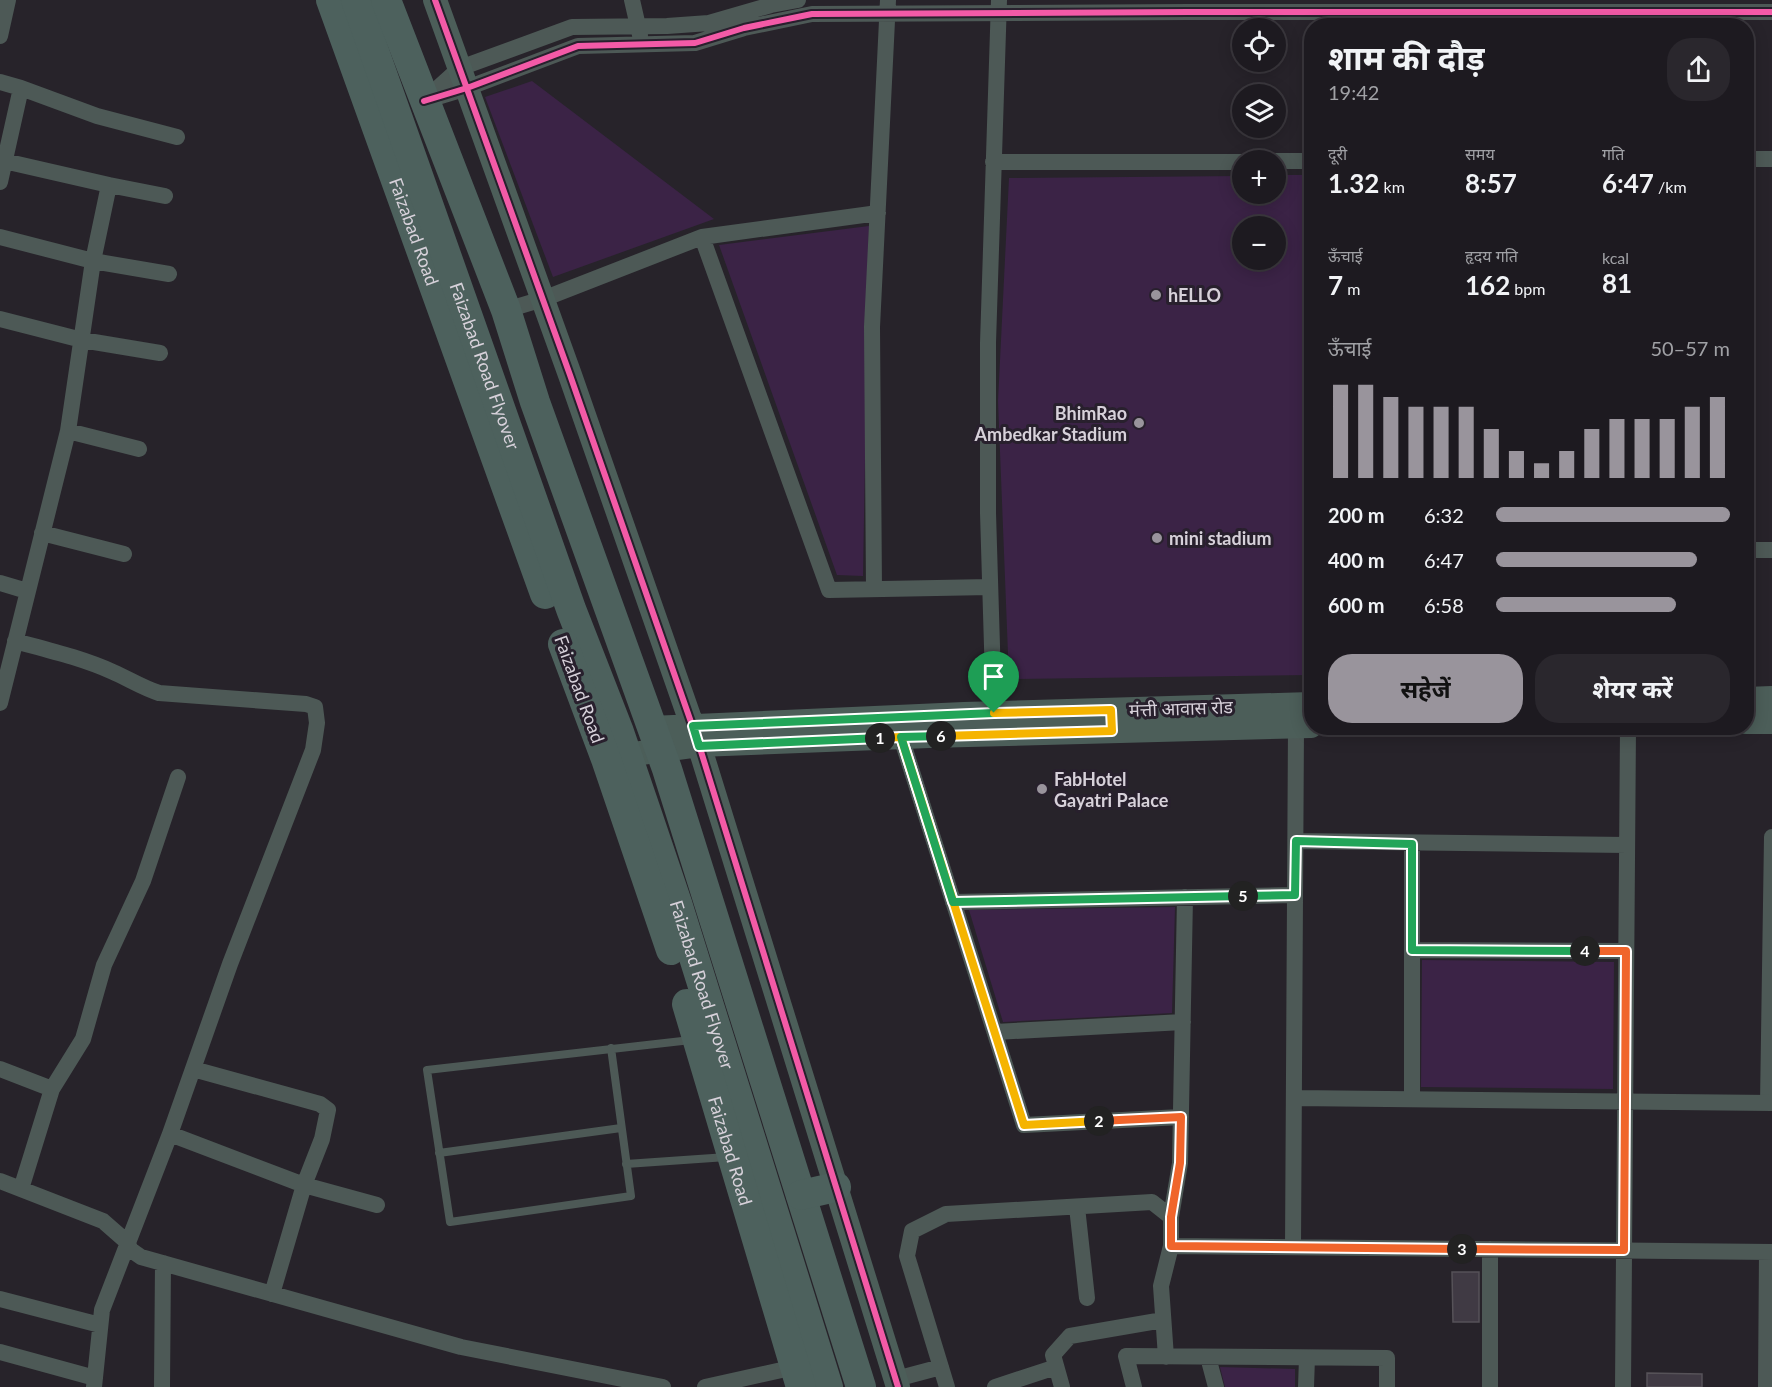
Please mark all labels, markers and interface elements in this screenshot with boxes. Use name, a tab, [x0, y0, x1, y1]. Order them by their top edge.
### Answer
map controls	[1232, 18, 1286, 270]
button: locate	[1232, 18, 1286, 72]
text: शाम की दौड़	[1328, 37, 1484, 77]
button: share	[1667, 38, 1730, 101]
text: 19:42	[1328, 80, 1379, 104]
button: layers	[1232, 84, 1286, 138]
text: दूरी	[1328, 144, 1347, 163]
text: समय	[1465, 144, 1495, 163]
text: गति	[1602, 144, 1624, 163]
button: +	[1232, 150, 1286, 204]
text: 1.32	[1328, 167, 1379, 199]
text: 8:57	[1465, 167, 1517, 199]
text: 6:47	[1602, 167, 1654, 199]
street label: Faizabad Road	[385, 175, 444, 288]
text: km	[1379, 177, 1405, 196]
text: /km	[1654, 177, 1687, 196]
button: −	[1232, 216, 1286, 270]
text: ऊँचाई	[1328, 246, 1363, 265]
text: हृदय गति	[1465, 246, 1518, 265]
text: kcal	[1602, 248, 1629, 267]
text: 81	[1602, 267, 1632, 299]
text: 7	[1328, 269, 1343, 301]
text: 162	[1465, 269, 1510, 301]
street label: Faizabad Road Flyover	[445, 279, 525, 453]
text: m	[1343, 279, 1360, 298]
text: bpm	[1510, 279, 1545, 298]
place label: hELLO	[1168, 284, 1221, 306]
marker: hELLO	[1149, 288, 1163, 302]
text: ऊँचाई	[1328, 336, 1371, 360]
text: 50–57 m	[1650, 336, 1730, 360]
place label: BhimRao Ambedkar Stadium	[974, 402, 1127, 445]
marker: BhimRao Ambedkar Stadium	[1132, 416, 1146, 430]
text: 200 m	[1328, 503, 1384, 527]
text: 6:32	[1424, 503, 1464, 527]
place label: mini stadium	[1169, 527, 1272, 549]
marker: mini stadium	[1150, 531, 1164, 545]
text: 400 m	[1328, 548, 1384, 572]
text: 6:47	[1424, 548, 1464, 572]
text: 600 m	[1328, 593, 1384, 617]
text: 6:58	[1424, 593, 1464, 617]
street label: Faizabad Road	[550, 632, 610, 746]
pin	[968, 651, 1019, 713]
button: सहेजें	[1328, 654, 1523, 723]
button: शेयर करें	[1535, 654, 1730, 723]
icon: arrive	[977, 660, 1010, 693]
street label: मंत्ती आवास रोड	[1129, 695, 1234, 721]
pin: 6	[926, 721, 956, 751]
pin: 1	[865, 723, 895, 753]
text: 6	[936, 726, 946, 745]
text: 1	[875, 728, 885, 747]
place label: FabHotel Gayatri Palace	[1054, 768, 1169, 811]
marker: FabHotel Gayatri Palace	[1035, 782, 1049, 796]
pin: 5	[1228, 881, 1258, 911]
text: 5	[1238, 886, 1248, 905]
street label: Faizabad Road Flyover	[666, 897, 739, 1072]
pin: 4	[1570, 936, 1600, 966]
text: 4	[1580, 941, 1590, 960]
street label: Faizabad Road	[704, 1093, 757, 1208]
pin: 2	[1084, 1106, 1114, 1136]
text: 2	[1094, 1111, 1104, 1130]
pin: 3	[1447, 1234, 1477, 1264]
text: 3	[1457, 1239, 1467, 1258]

